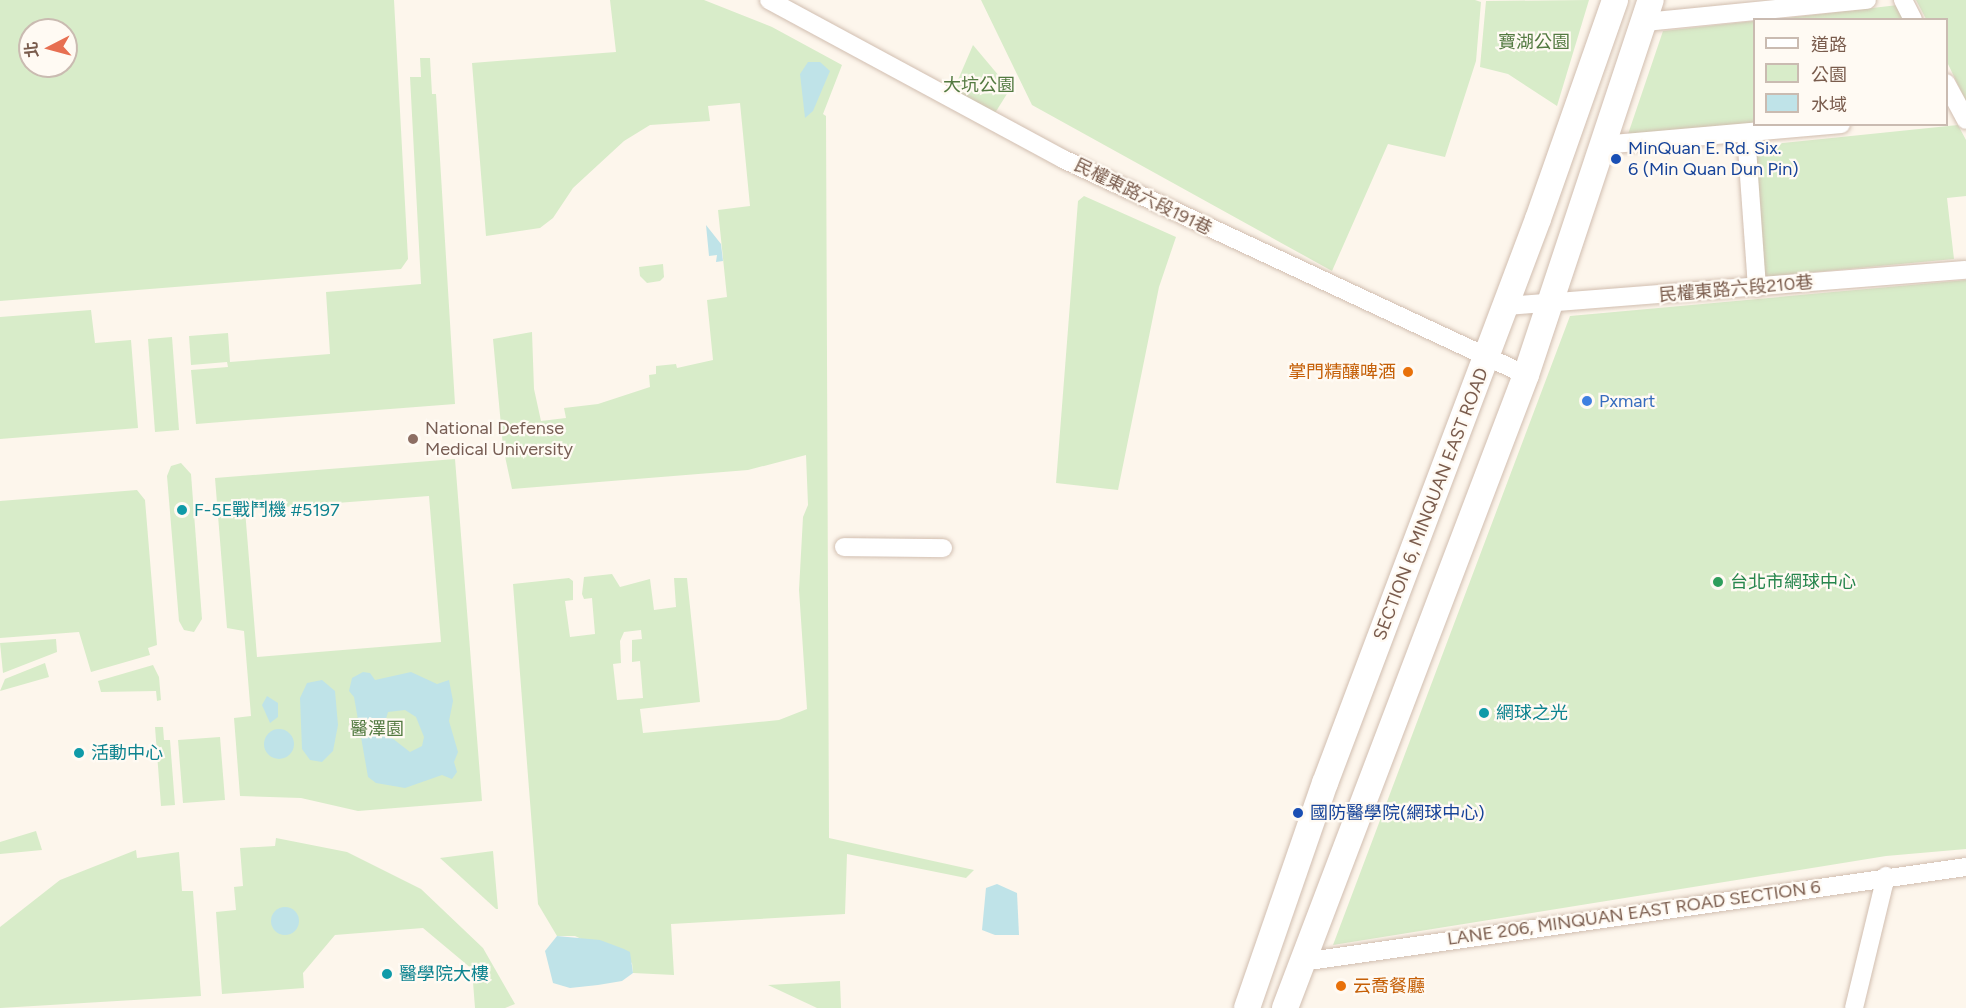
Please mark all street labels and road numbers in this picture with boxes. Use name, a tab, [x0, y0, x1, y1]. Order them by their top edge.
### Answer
street label: 民權東路六段191巷	[1070, 154, 1216, 240]
street label: 民權東路六段210巷	[1658, 271, 1814, 307]
street label: SECTION 6, MINQUAN EAST ROAD	[1369, 365, 1493, 643]
street label: LANE 206, MINQUAN EAST ROAD SECTION 6	[1446, 876, 1822, 950]

